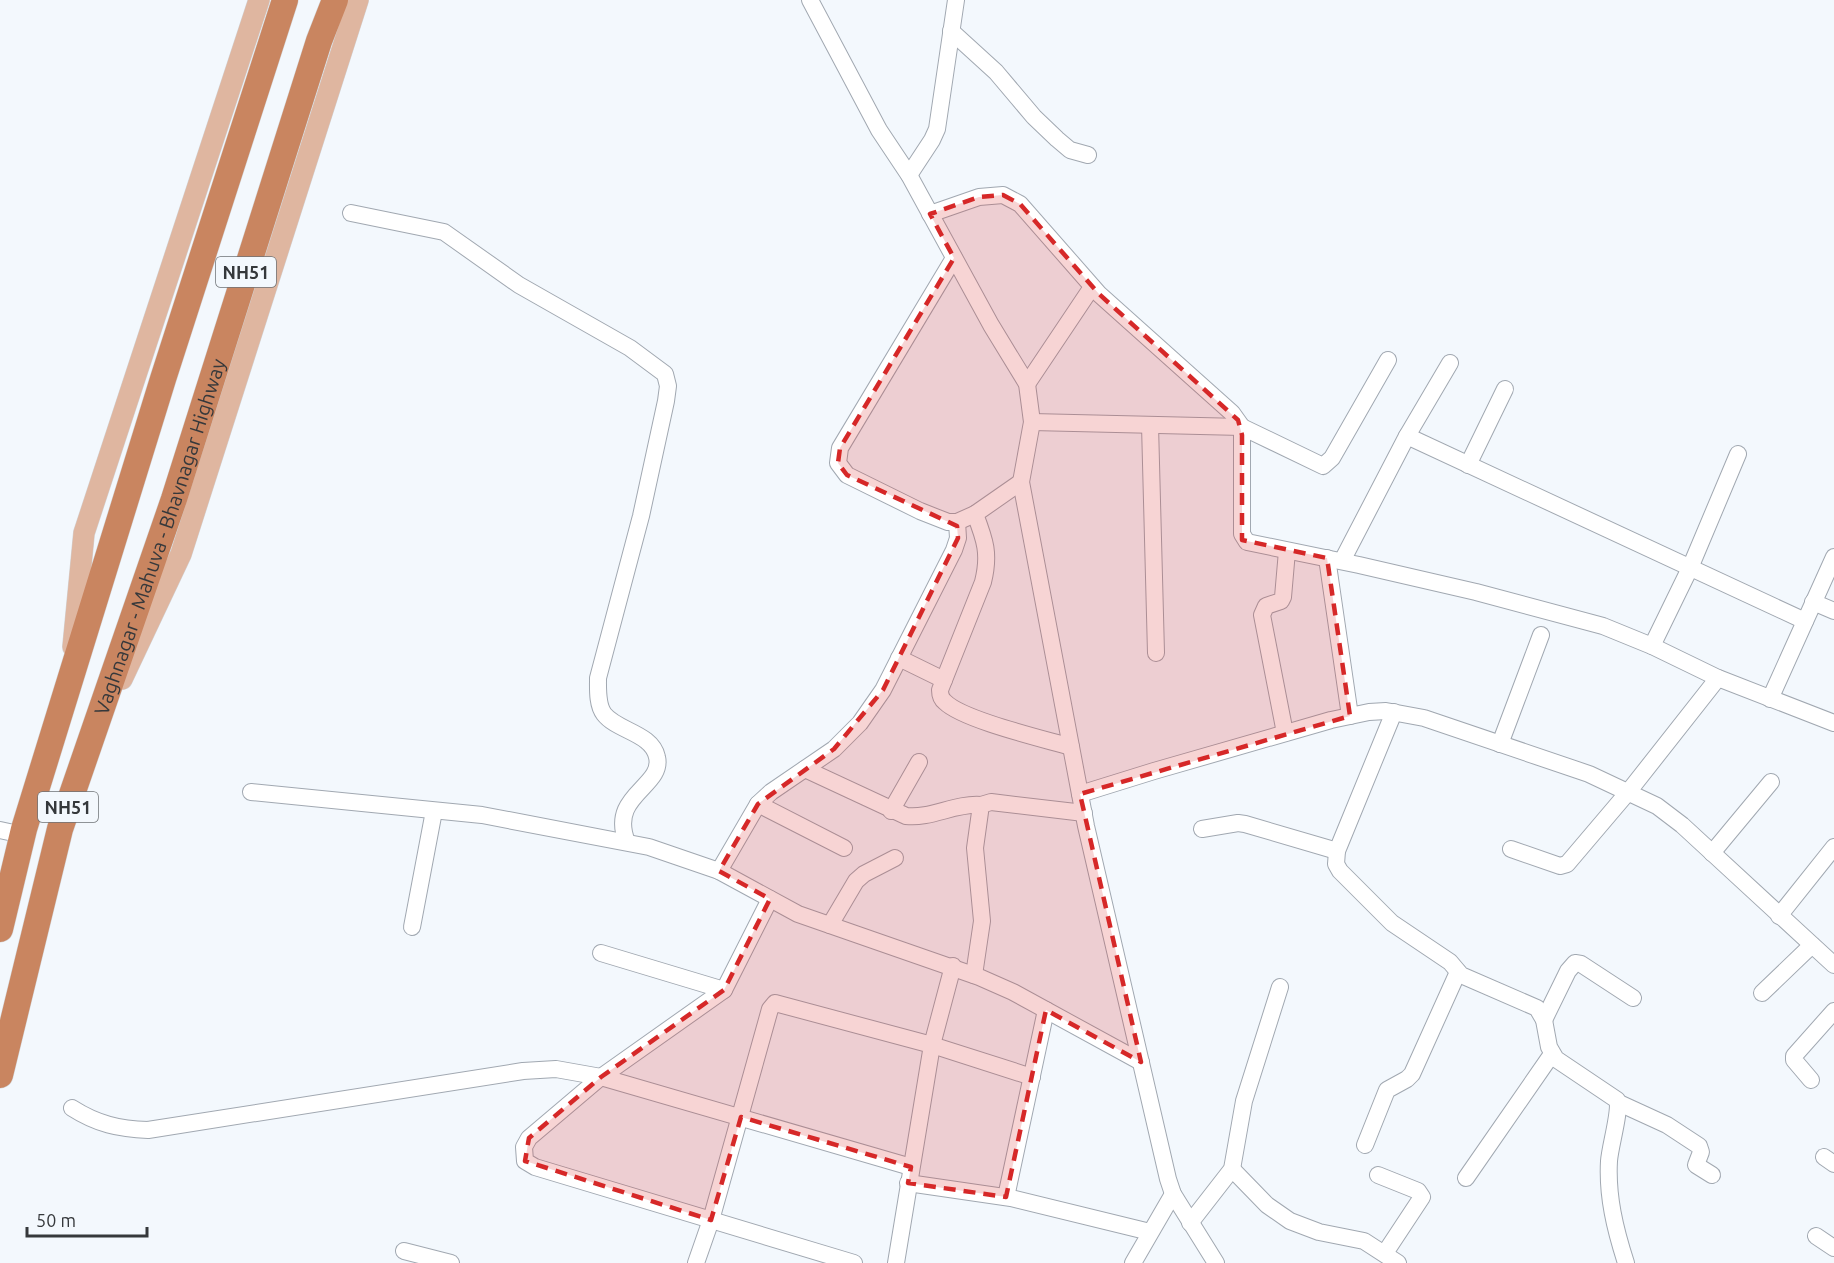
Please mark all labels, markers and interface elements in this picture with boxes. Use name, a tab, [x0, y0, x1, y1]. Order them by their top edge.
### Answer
road number: NH51	[216, 257, 276, 287]
street label: Vaghnagar - Mahuva - Bhavnagar Highway	[89, 355, 229, 718]
road number: NH51	[38, 792, 98, 822]
scale bar	[27, 1200, 147, 1238]
text: 50 m	[36, 1210, 76, 1230]

